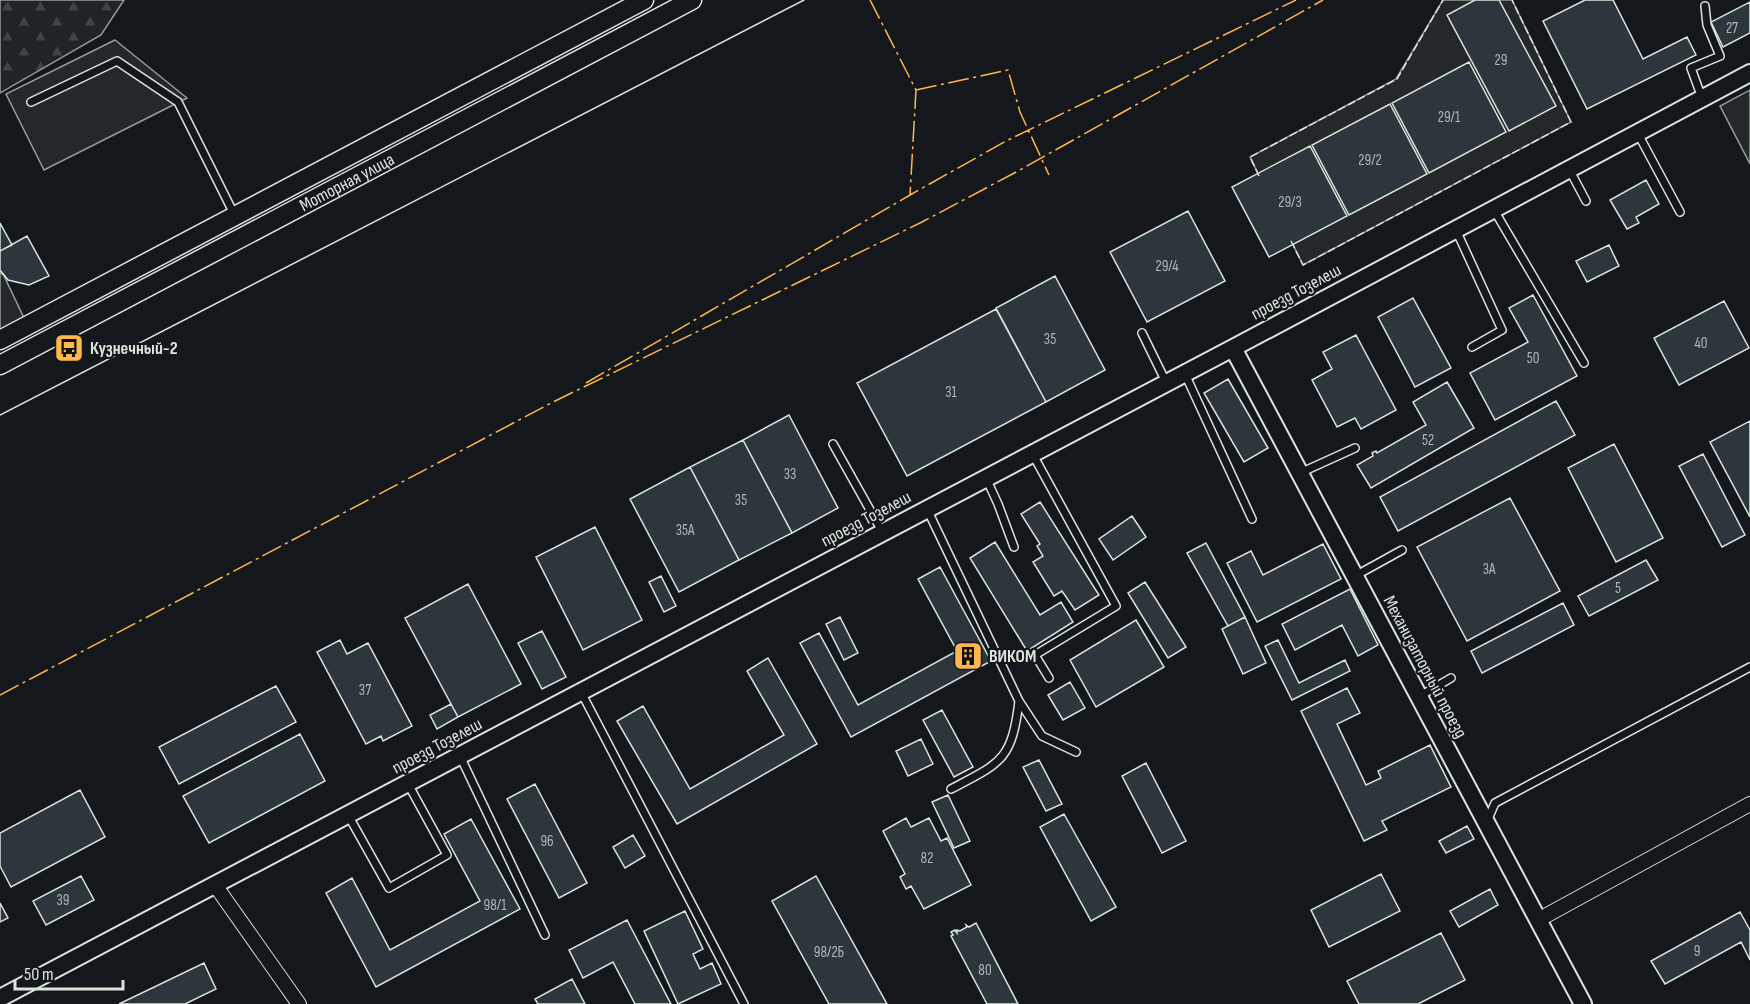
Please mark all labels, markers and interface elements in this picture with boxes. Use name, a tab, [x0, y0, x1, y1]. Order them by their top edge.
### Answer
house number: 27	[1726, 19, 1738, 38]
house number: 29	[1495, 51, 1507, 70]
house number: 29/1	[1438, 108, 1461, 127]
street label: Моторная улица	[296, 148, 398, 216]
house number: 29/2	[1358, 151, 1382, 170]
house number: 29/3	[1278, 193, 1302, 212]
house number: 29/4	[1156, 257, 1178, 276]
street label: проезд Тозелеш	[1247, 260, 1345, 324]
house number: 35	[1044, 330, 1056, 349]
bus stop icon: Кузнечный-2	[53, 332, 85, 364]
house number: 40	[1695, 334, 1707, 353]
place label: Кузнечный-2	[90, 338, 178, 359]
house number: 50	[1527, 349, 1539, 368]
house number: 31	[945, 383, 958, 402]
house number: 52	[1422, 431, 1434, 450]
house number: 33	[784, 465, 796, 484]
street label: проезд Тозелеш	[817, 487, 915, 551]
house number: 35	[735, 491, 747, 510]
house number: 35А	[676, 521, 695, 540]
house number: 3А	[1483, 560, 1496, 579]
house number: 5	[1615, 579, 1621, 598]
street label: Механизаторный проезд	[1379, 592, 1471, 742]
building icon: ВИКОМ	[952, 640, 984, 672]
place label: ВИКОМ	[989, 646, 1036, 667]
house number: 37	[359, 681, 371, 700]
street label: проезд Тозелеш	[388, 714, 486, 778]
house number: 96	[540, 832, 554, 851]
house number: 82	[921, 849, 933, 868]
house number: 39	[57, 891, 69, 910]
house number: 98/1	[484, 896, 507, 915]
house number: 9	[1694, 942, 1700, 961]
house number: 98/2Б	[814, 943, 845, 962]
scale bar	[15, 953, 123, 991]
house number: 80	[978, 961, 992, 980]
text: 50 m	[24, 964, 54, 985]

